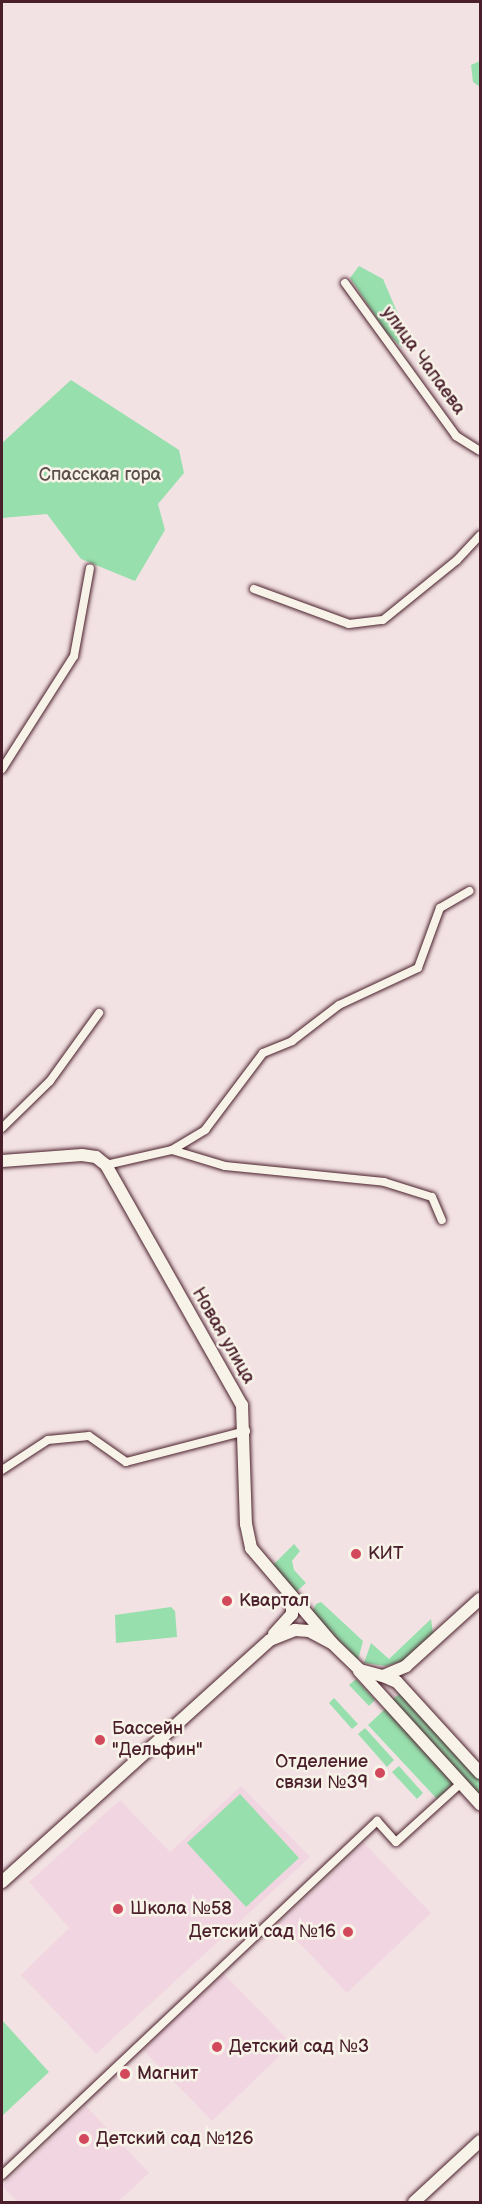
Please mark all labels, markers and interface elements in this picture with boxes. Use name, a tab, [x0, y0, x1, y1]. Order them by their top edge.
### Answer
street label: улица Чапаева	[377, 303, 469, 419]
park label: Спасская гора	[39, 464, 161, 486]
street label: Новая улица	[187, 1284, 259, 1388]
place label: КИТ	[368, 1543, 403, 1565]
marker: КИТ	[349, 1547, 363, 1561]
place label: Квартал	[239, 1590, 309, 1612]
marker: Квартал	[220, 1594, 234, 1608]
place label: Бассейн "Дельфин"	[112, 1719, 203, 1762]
marker: Бассейн "Дельфин"	[93, 1733, 107, 1747]
place label: Отделение связи №39	[275, 1752, 368, 1794]
marker: Отделение связи №39	[373, 1766, 387, 1780]
place label: Школа №58	[130, 1898, 232, 1920]
marker: Школа №58	[111, 1902, 125, 1916]
place label: Детский сад №16	[189, 1921, 336, 1943]
marker: Детский сад №16	[341, 1925, 355, 1939]
place label: Детский сад №3	[229, 2036, 369, 2058]
marker: Детский сад №3	[210, 2040, 224, 2054]
place label: Магнит	[137, 2063, 198, 2085]
marker: Магнит	[118, 2067, 132, 2081]
place label: Детский сад №126	[96, 2128, 254, 2150]
marker: Детский сад №126	[77, 2132, 91, 2146]

